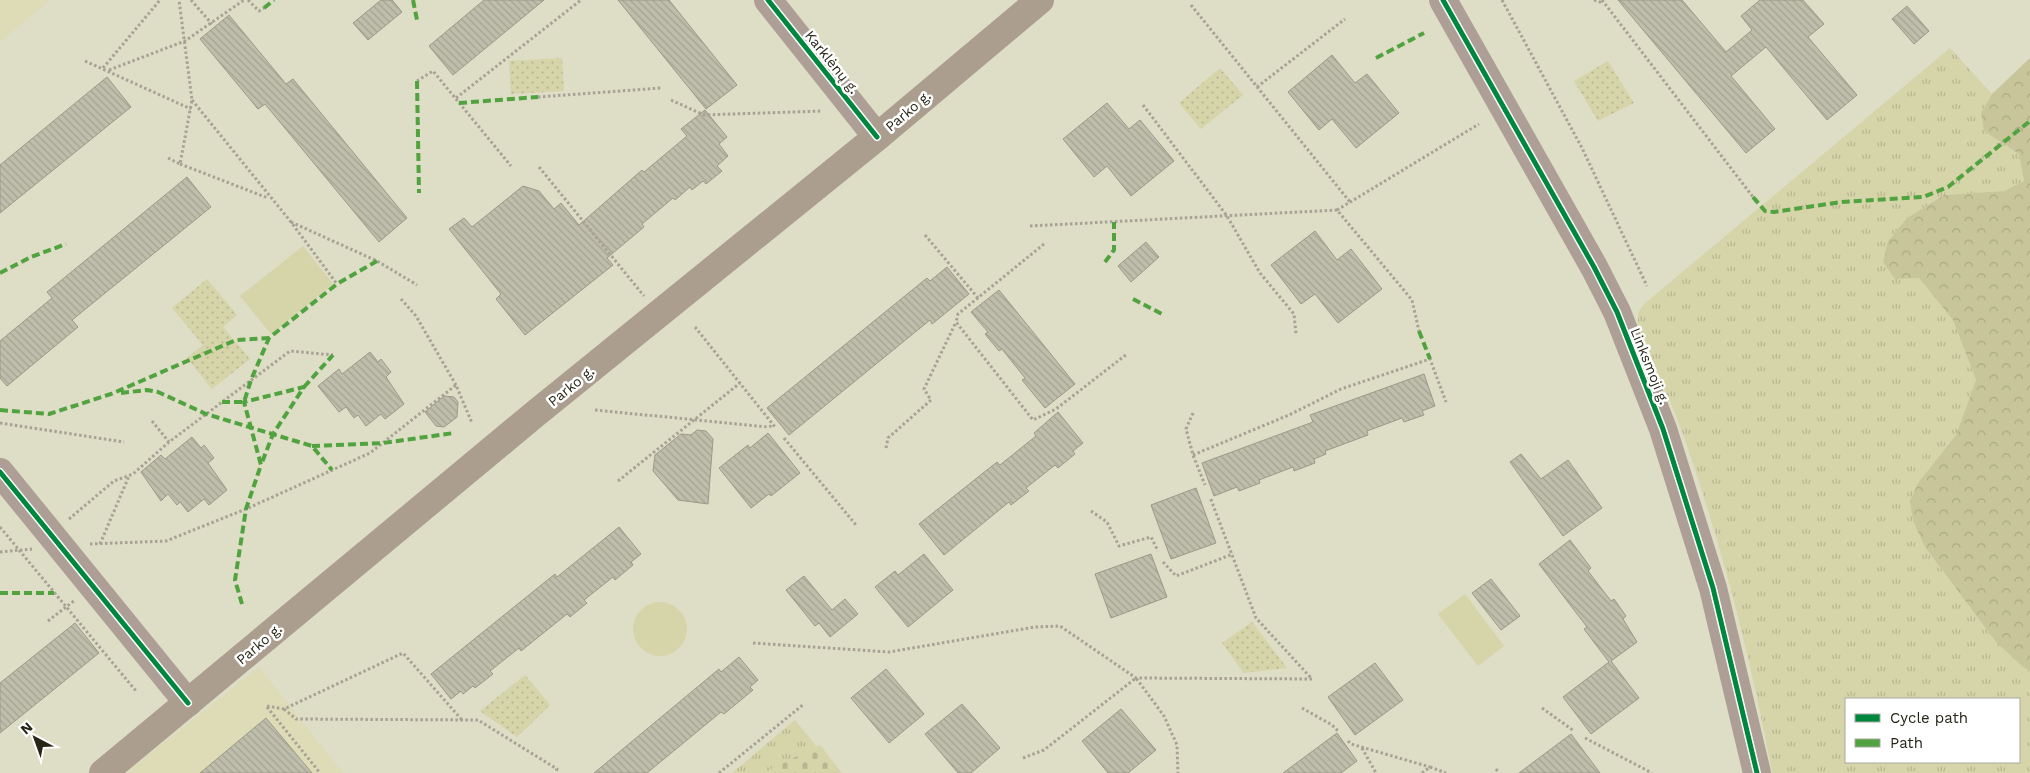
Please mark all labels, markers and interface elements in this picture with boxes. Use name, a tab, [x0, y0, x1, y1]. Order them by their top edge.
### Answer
street label: Karklėnų g.	[802, 27, 862, 97]
street label: Parko g.	[882, 87, 934, 135]
street label: Linksmoji g.	[1627, 325, 1673, 407]
street label: Parko g.	[545, 363, 597, 409]
street label: Parko g.	[233, 620, 285, 668]
legend	[1845, 698, 2020, 763]
text: Cycle path	[1890, 709, 1968, 727]
north arrow	[10, 713, 60, 763]
text: N	[17, 719, 36, 738]
text: Path	[1890, 734, 1923, 752]

